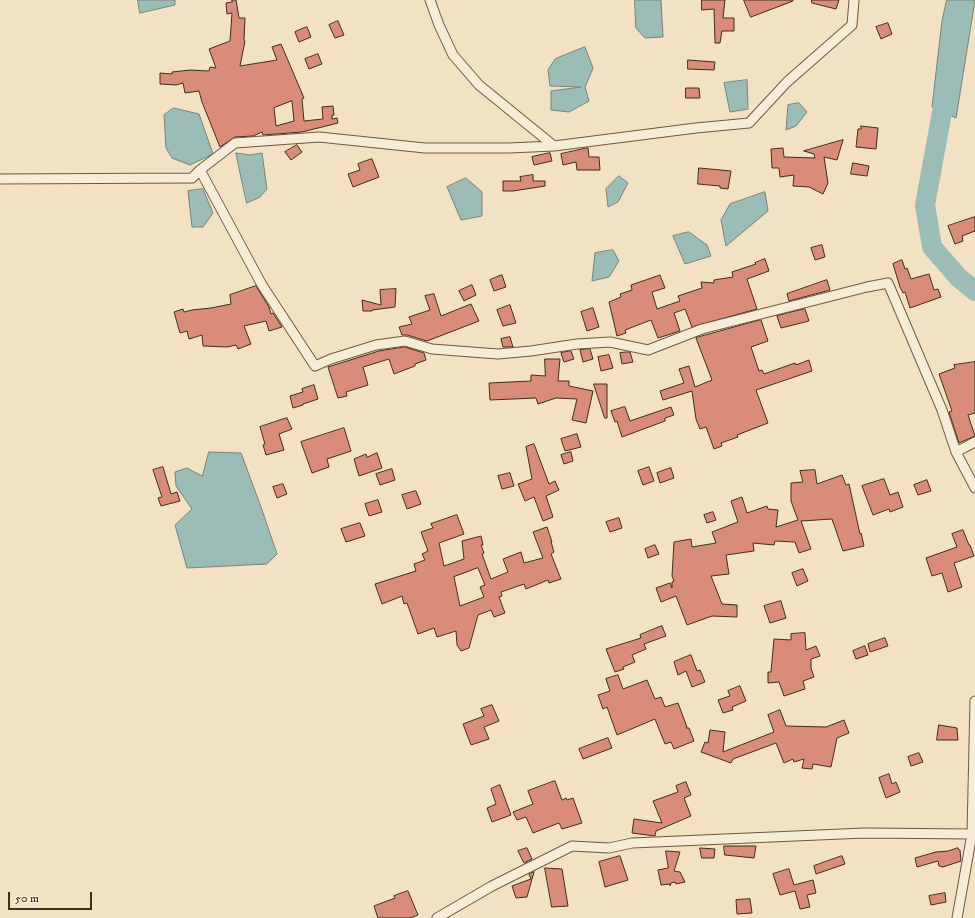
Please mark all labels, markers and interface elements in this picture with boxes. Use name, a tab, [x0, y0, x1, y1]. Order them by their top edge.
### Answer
scale bar	[10, 884, 94, 910]
text: 50 m	[15, 891, 39, 906]

